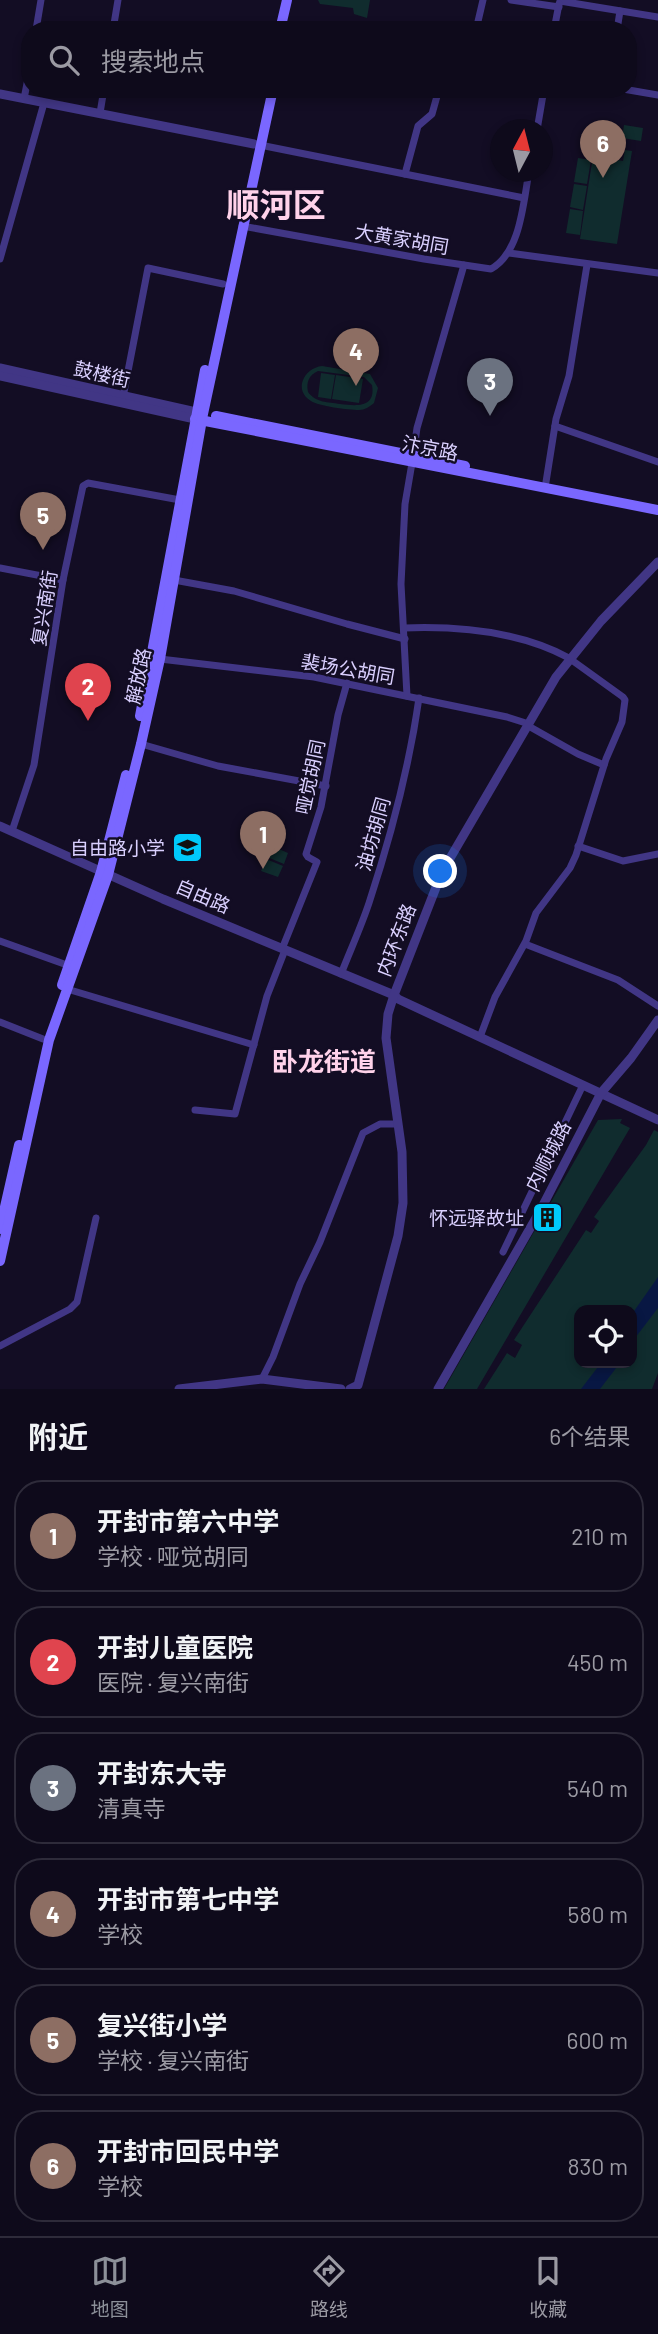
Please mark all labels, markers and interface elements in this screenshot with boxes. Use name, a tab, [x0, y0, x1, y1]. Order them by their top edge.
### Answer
search box	[21, 21, 637, 98]
icon: search	[45, 41, 83, 79]
text: 搜索地点	[101, 45, 205, 76]
north arrow	[490, 119, 553, 182]
pin: 6	[580, 120, 626, 178]
district label: 顺河区	[227, 184, 326, 224]
street label: 大黄家胡同	[353, 219, 451, 258]
pin: 4	[333, 328, 379, 386]
street label: 鼓楼街	[72, 356, 132, 391]
pin: 3	[467, 358, 513, 416]
street label: 汴京路	[400, 431, 460, 464]
pin: 5	[20, 492, 66, 550]
street label: 复兴南街	[26, 569, 61, 647]
street label: 解放路	[120, 646, 155, 706]
street label: 裴场公胡同	[299, 649, 397, 688]
pin: 2	[65, 663, 111, 721]
street label: 哑觉胡同	[290, 737, 329, 816]
street label: 油坊胡同	[351, 794, 394, 874]
pin: 1	[240, 811, 286, 869]
school or university icon: 自由路小学	[171, 831, 205, 865]
place label: 自由路小学	[70, 836, 165, 859]
your location	[423, 854, 457, 888]
street label: 自由路	[172, 874, 234, 917]
street label: 内环东路	[371, 900, 420, 979]
district label: 卧龙街道	[272, 1045, 376, 1076]
street label: 内顺城路	[520, 1117, 575, 1195]
building icon: 怀远驿故址	[530, 1201, 564, 1235]
place label: 怀远驿故址	[429, 1206, 524, 1229]
map controls	[574, 1305, 637, 1368]
button: locate	[574, 1305, 637, 1368]
text: 附近	[28, 1418, 88, 1454]
text: 6个结果	[549, 1422, 630, 1450]
text: 开封市第六中学	[97, 1505, 279, 1536]
text: 1	[49, 1522, 57, 1550]
text: 210 m	[571, 1522, 628, 1550]
text: 学校 · 哑觉胡同	[97, 1542, 249, 1570]
text: 开封儿童医院	[97, 1631, 253, 1662]
text: 2	[47, 1648, 59, 1676]
text: 450 m	[567, 1648, 628, 1676]
text: 医院 · 复兴南街	[97, 1668, 249, 1696]
text: 开封东大寺	[97, 1757, 227, 1788]
text: 3	[47, 1774, 59, 1802]
text: 540 m	[567, 1774, 628, 1802]
text: 清真寺	[97, 1794, 166, 1822]
text: 开封市第七中学	[97, 1883, 279, 1914]
text: 4	[46, 1900, 60, 1928]
text: 580 m	[568, 1900, 628, 1928]
text: 学校	[97, 1920, 143, 1948]
text: 复兴街小学	[97, 2009, 227, 2040]
text: 5	[47, 2026, 59, 2054]
text: 600 m	[567, 2026, 628, 2054]
text: 学校 · 复兴南街	[97, 2046, 249, 2074]
text: 开封市回民中学	[97, 2135, 279, 2166]
text: 6	[47, 2152, 59, 2180]
text: 830 m	[568, 2152, 628, 2180]
text: 学校	[97, 2172, 143, 2200]
tab: 地图	[91, 2252, 129, 2321]
tab: 路线	[310, 2252, 348, 2321]
tab: 收藏	[529, 2252, 567, 2321]

